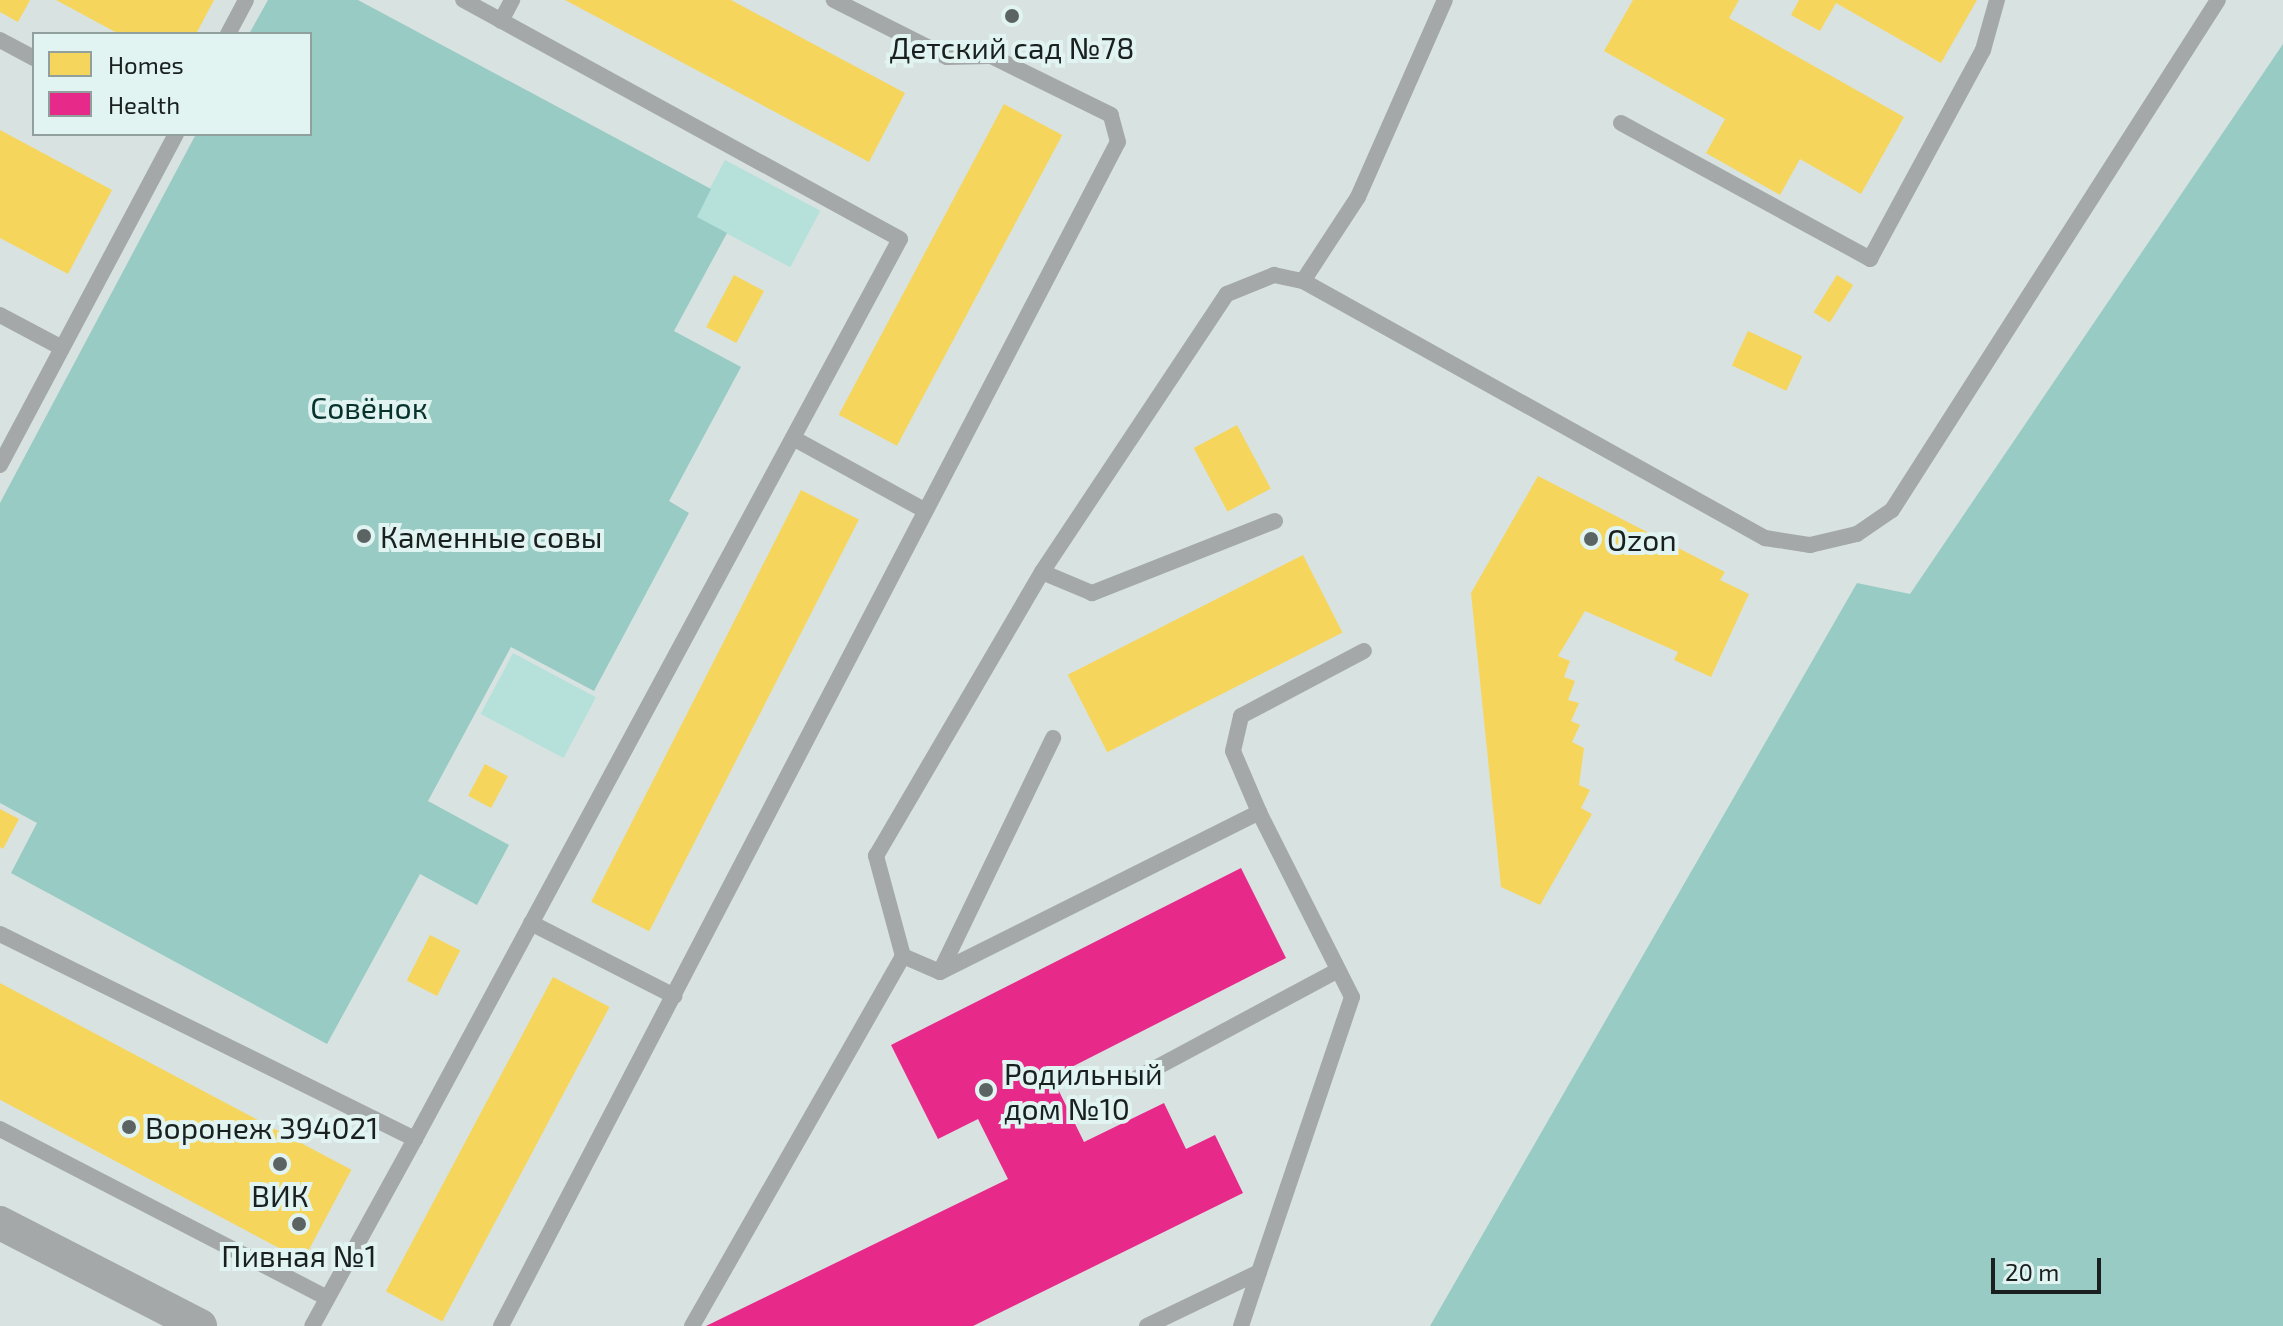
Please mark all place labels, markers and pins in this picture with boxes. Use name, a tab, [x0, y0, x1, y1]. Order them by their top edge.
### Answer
marker: Детский сад №78	[1003, 7, 1021, 25]
place label: Детский сад №78	[890, 29, 1134, 65]
place label: Каменные совы	[380, 518, 602, 554]
place label: Ozon	[1607, 521, 1677, 557]
marker: Каменные совы	[355, 527, 373, 545]
marker: Ozon	[1582, 530, 1600, 548]
place label: Родильный дом №10	[1004, 1055, 1163, 1126]
marker: Родильный дом №10	[975, 1079, 997, 1101]
place label: Воронеж 394021	[145, 1109, 378, 1145]
marker: Воронеж 394021	[120, 1118, 138, 1136]
marker: ВИК	[271, 1155, 289, 1173]
place label: ВИК	[251, 1177, 309, 1213]
marker: Пивная №1	[290, 1215, 308, 1233]
place label: Пивная №1	[221, 1237, 377, 1273]

